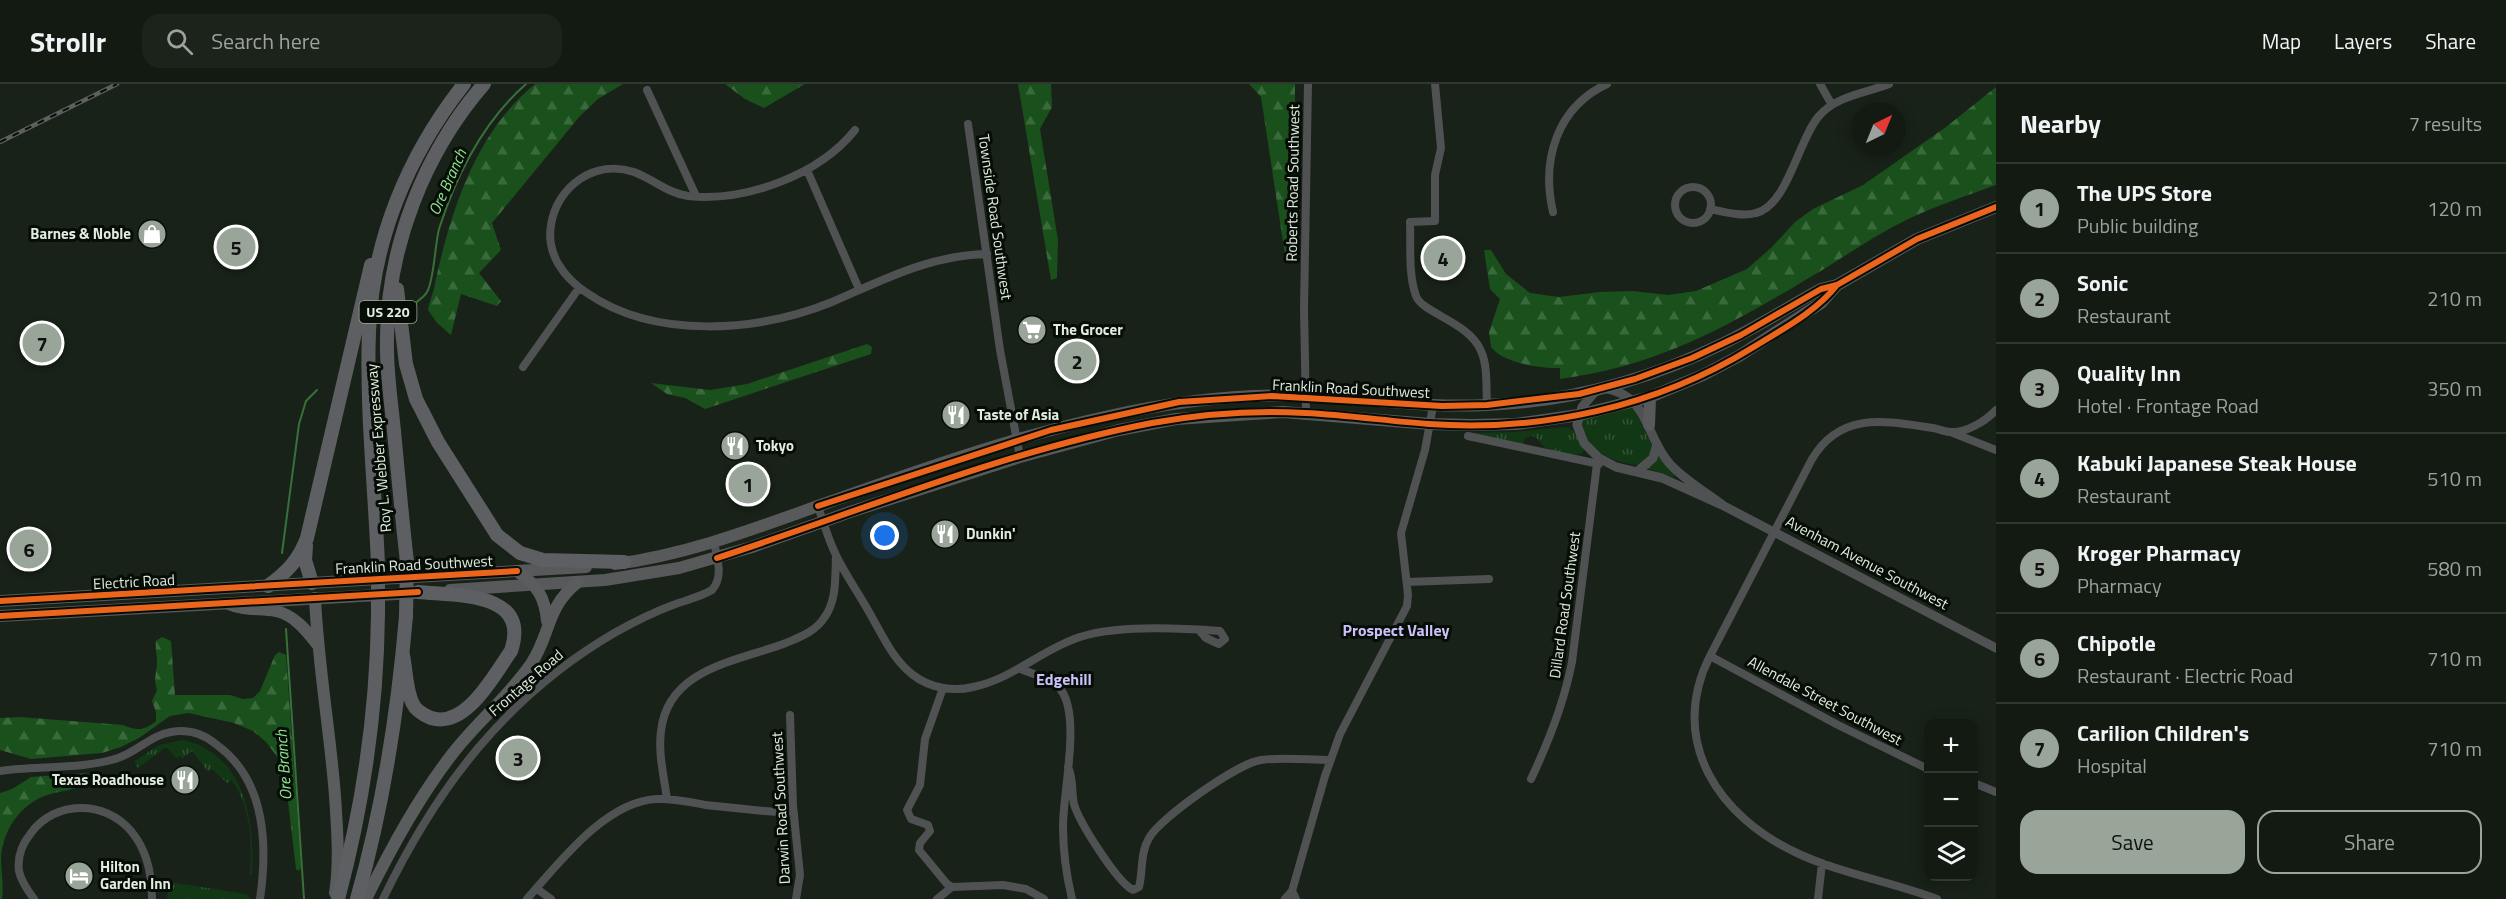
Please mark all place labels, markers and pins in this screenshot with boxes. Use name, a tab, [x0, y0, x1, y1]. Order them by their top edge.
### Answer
shop icon: Barnes & Noble	[136, 218, 168, 250]
place label: Barnes & Noble	[30, 222, 131, 245]
pin: 5	[216, 224, 256, 270]
pin: 4	[1424, 236, 1462, 280]
supermarket icon: The Grocer	[1016, 314, 1048, 346]
place label: The Grocer	[1053, 318, 1123, 341]
pin: 7	[22, 320, 62, 366]
pin: 2	[1058, 338, 1096, 384]
restaurant icon: Taste of Asia	[940, 399, 972, 431]
place label: Taste of Asia	[977, 403, 1060, 426]
restaurant icon: Tokyo	[719, 430, 751, 462]
place label: Tokyo	[756, 434, 794, 457]
pin: 1	[728, 462, 768, 506]
restaurant icon: Dunkin'	[929, 518, 961, 550]
place label: Dunkin'	[966, 522, 1016, 545]
pin: 6	[9, 526, 48, 572]
pin: 3	[498, 736, 538, 780]
restaurant icon: Texas Roadhouse	[169, 764, 201, 796]
place label: Texas Roadhouse	[52, 768, 164, 791]
place label: Hilton Garden Inn	[100, 855, 171, 895]
hotel icon: Hilton Garden Inn	[63, 860, 95, 892]

